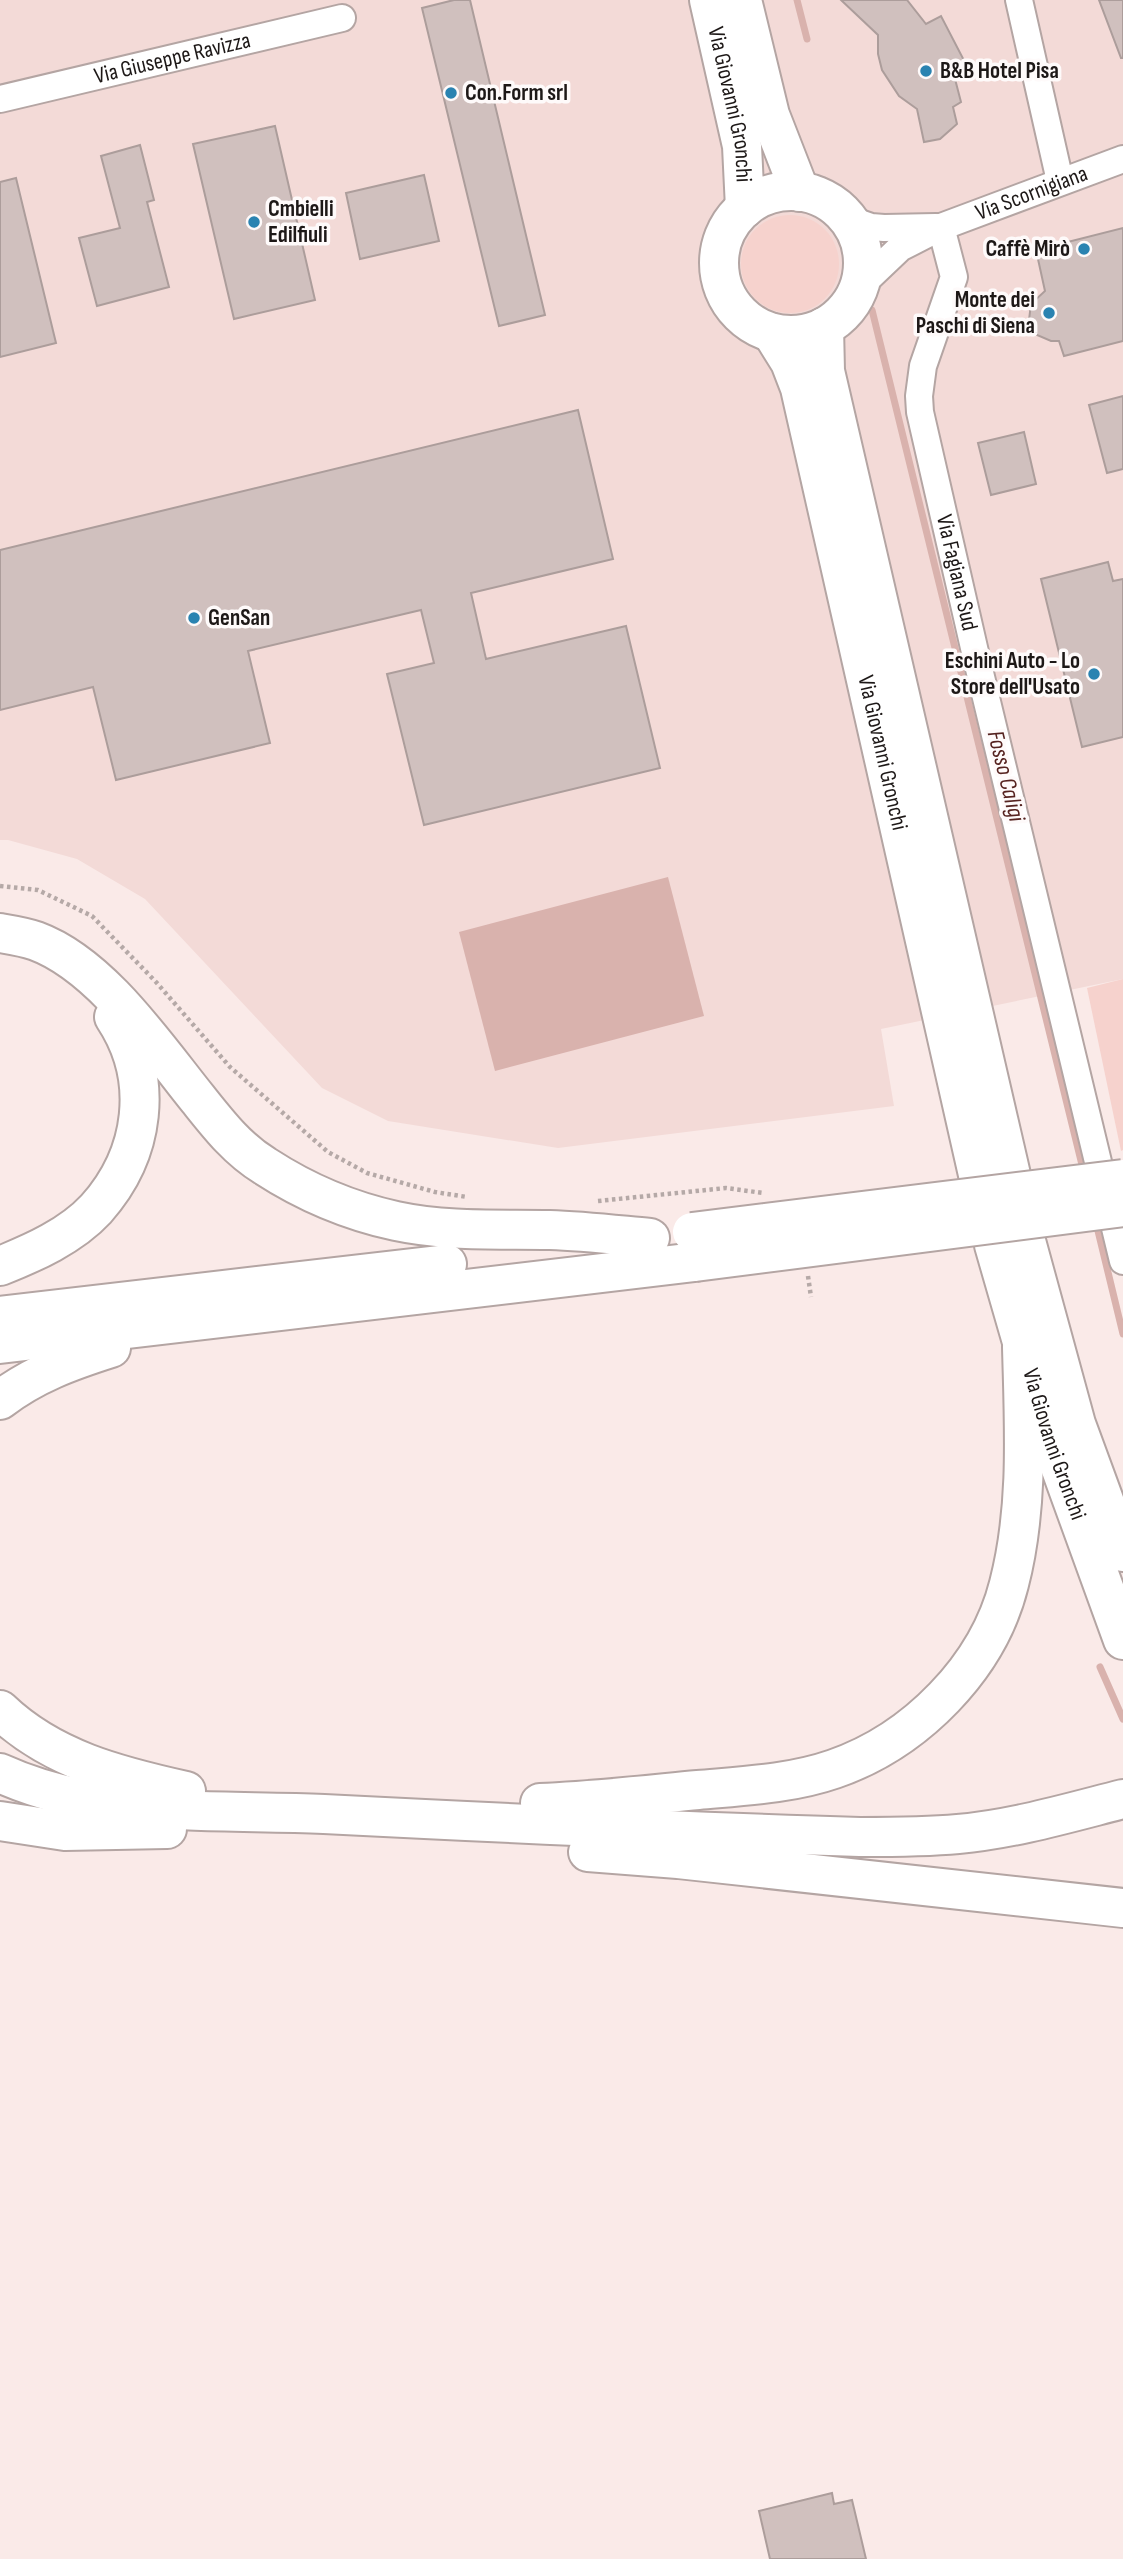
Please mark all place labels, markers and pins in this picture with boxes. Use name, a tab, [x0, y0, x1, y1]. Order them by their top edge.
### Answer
place label: B&B Hotel Pisa	[940, 57, 1059, 85]
marker: B&B Hotel Pisa	[918, 63, 934, 79]
place label: Con.Form srl	[465, 79, 568, 107]
marker: Con.Form srl	[443, 85, 459, 101]
place label: Cmbielli Edilfiuli	[268, 195, 334, 249]
marker: Cmbielli Edilfiuli	[246, 214, 262, 230]
place label: Caffè Mirò	[985, 235, 1070, 263]
marker: Caffè Mirò	[1076, 241, 1092, 257]
place label: Monte dei Paschi di Siena	[916, 286, 1035, 340]
marker: Monte dei Paschi di Siena	[1041, 305, 1057, 321]
place label: GenSan	[208, 604, 270, 632]
marker: GenSan	[186, 610, 202, 626]
place label: Eschini Auto - Lo Store dell'Usato	[945, 647, 1080, 701]
marker: Eschini Auto - Lo Store dell'Usato	[1086, 666, 1102, 682]

